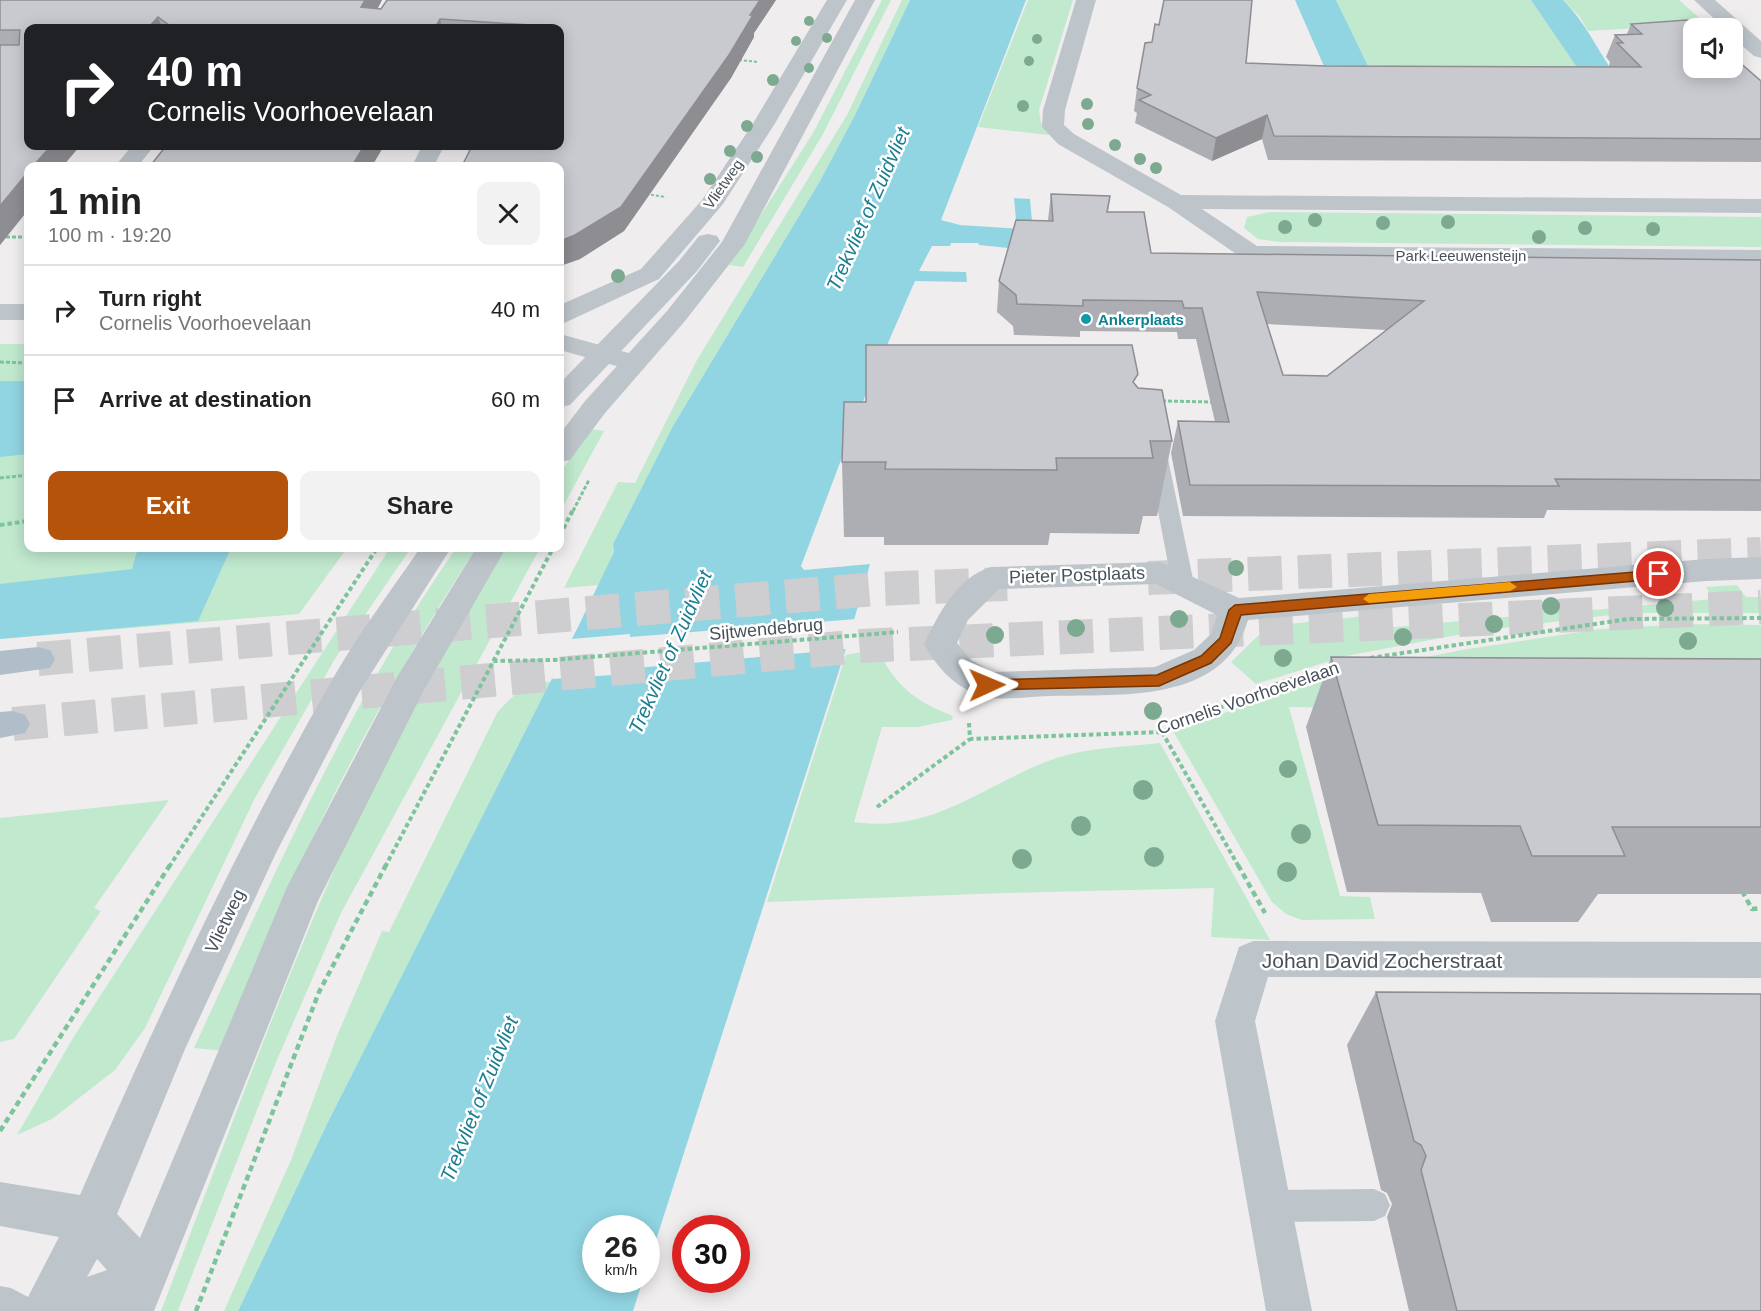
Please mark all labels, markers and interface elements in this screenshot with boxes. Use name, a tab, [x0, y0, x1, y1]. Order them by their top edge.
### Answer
map controls	[1683, 18, 1743, 78]
button: sound	[1683, 18, 1743, 78]
icon: right	[48, 48, 126, 126]
text: 40 m	[147, 48, 243, 95]
text: Cornelis Voorhoevelaan	[147, 97, 434, 127]
water label: Trekvliet of Zuidvliet	[822, 123, 914, 294]
street label: Vlietweg	[700, 156, 746, 212]
text: 1 min	[48, 181, 142, 222]
button: close	[477, 182, 540, 245]
text: 100 m · 19:20	[48, 224, 171, 246]
street label: Park Leeuwensteijn	[1396, 247, 1526, 264]
text: Turn right	[99, 286, 201, 311]
icon: right	[48, 294, 81, 327]
text: 40 m	[491, 297, 540, 322]
place label: Ankerplaats	[1098, 311, 1184, 328]
text: Cornelis Voorhoevelaan	[99, 312, 311, 334]
marker: Ankerplaats	[1079, 312, 1093, 326]
icon: arrive	[48, 384, 81, 417]
text: Arrive at destination	[99, 387, 312, 412]
text: 60 m	[491, 387, 540, 412]
button: Exit	[48, 471, 288, 540]
button: Share	[300, 471, 540, 540]
pin	[1633, 548, 1684, 599]
icon: arrive	[1642, 557, 1675, 590]
street label: Pieter Postplaats	[1009, 563, 1145, 587]
water label: Trekvliet of Zuidvliet	[624, 566, 716, 737]
street label: Sijtwendebrug	[708, 614, 824, 644]
position arrow	[955, 653, 1019, 717]
street label: Cornelis Voorhoevelaan	[1154, 657, 1342, 739]
street label: Vlietweg	[201, 886, 249, 956]
street label: Johan David Zocherstraat	[1262, 949, 1502, 972]
water label: Trekvliet of Zuidvliet	[436, 1012, 523, 1185]
speed limit sign: 30	[672, 1215, 750, 1293]
text: 26	[604, 1230, 638, 1263]
text: km/h	[605, 1261, 637, 1278]

